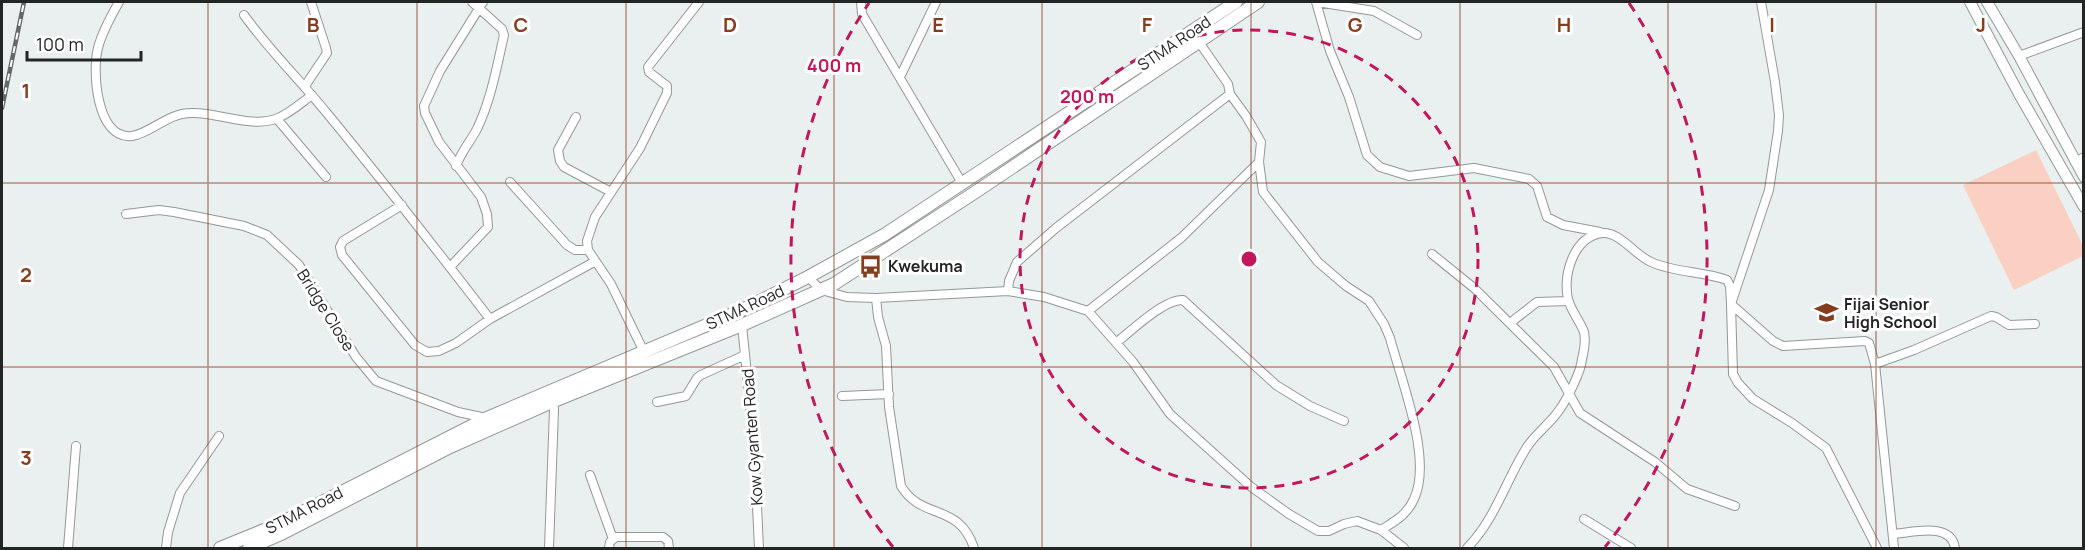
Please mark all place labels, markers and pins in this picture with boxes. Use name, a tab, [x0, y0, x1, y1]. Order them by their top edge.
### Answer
centre of rings	[1239, 249, 1259, 269]
bus stop icon: Kwekuma	[857, 253, 883, 279]
place label: Kwekuma	[888, 255, 963, 277]
place label: Fijai Senior High School	[1844, 293, 1937, 333]
school or university icon: Fijai Senior High School	[1813, 300, 1839, 326]

